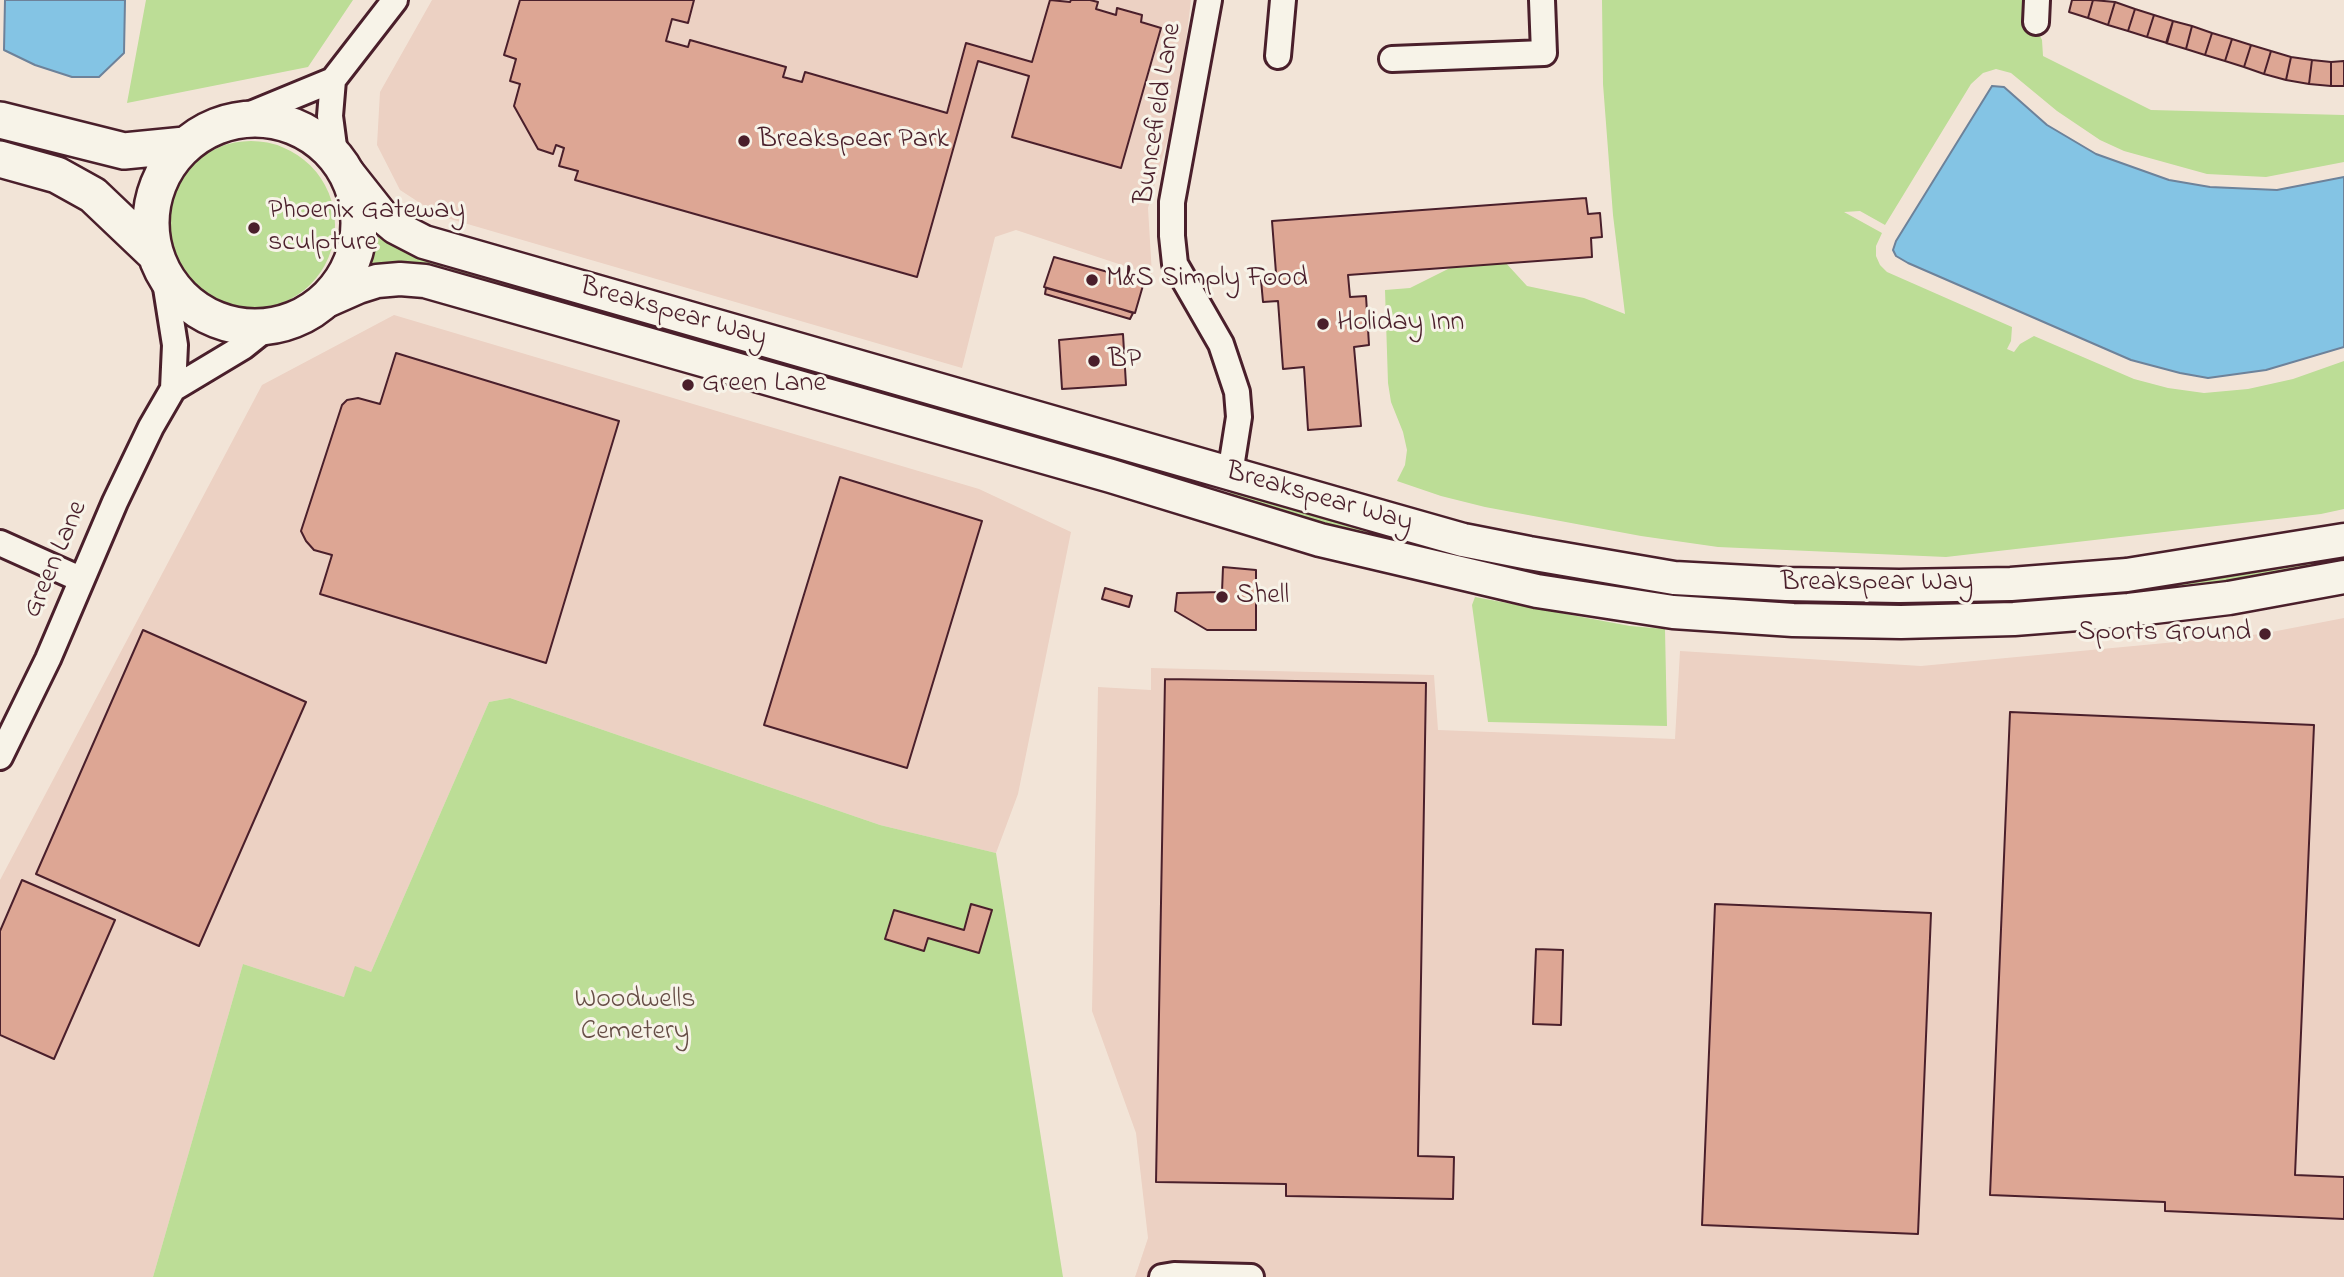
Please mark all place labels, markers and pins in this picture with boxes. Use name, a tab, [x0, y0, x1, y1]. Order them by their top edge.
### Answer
place label: Breakspear Park	[758, 124, 949, 158]
marker: Breakspear Park	[736, 133, 752, 149]
place label: Phoenix Gateway sculpture	[268, 195, 465, 261]
marker: Phoenix Gateway sculpture	[246, 220, 262, 236]
place label: M&S Simply Food	[1106, 263, 1308, 297]
marker: M&S Simply Food	[1084, 272, 1100, 288]
place label: Holiday Inn	[1337, 307, 1464, 341]
marker: Holiday Inn	[1315, 316, 1331, 332]
place label: BP	[1108, 344, 1141, 378]
marker: BP	[1086, 353, 1102, 369]
place label: Green Lane	[702, 368, 826, 402]
marker: Green Lane	[680, 377, 696, 393]
place label: Shell	[1236, 580, 1289, 614]
marker: Shell	[1214, 589, 1230, 605]
place label: Sports Ground	[2078, 617, 2251, 651]
marker: Sports Ground	[2257, 626, 2273, 642]

